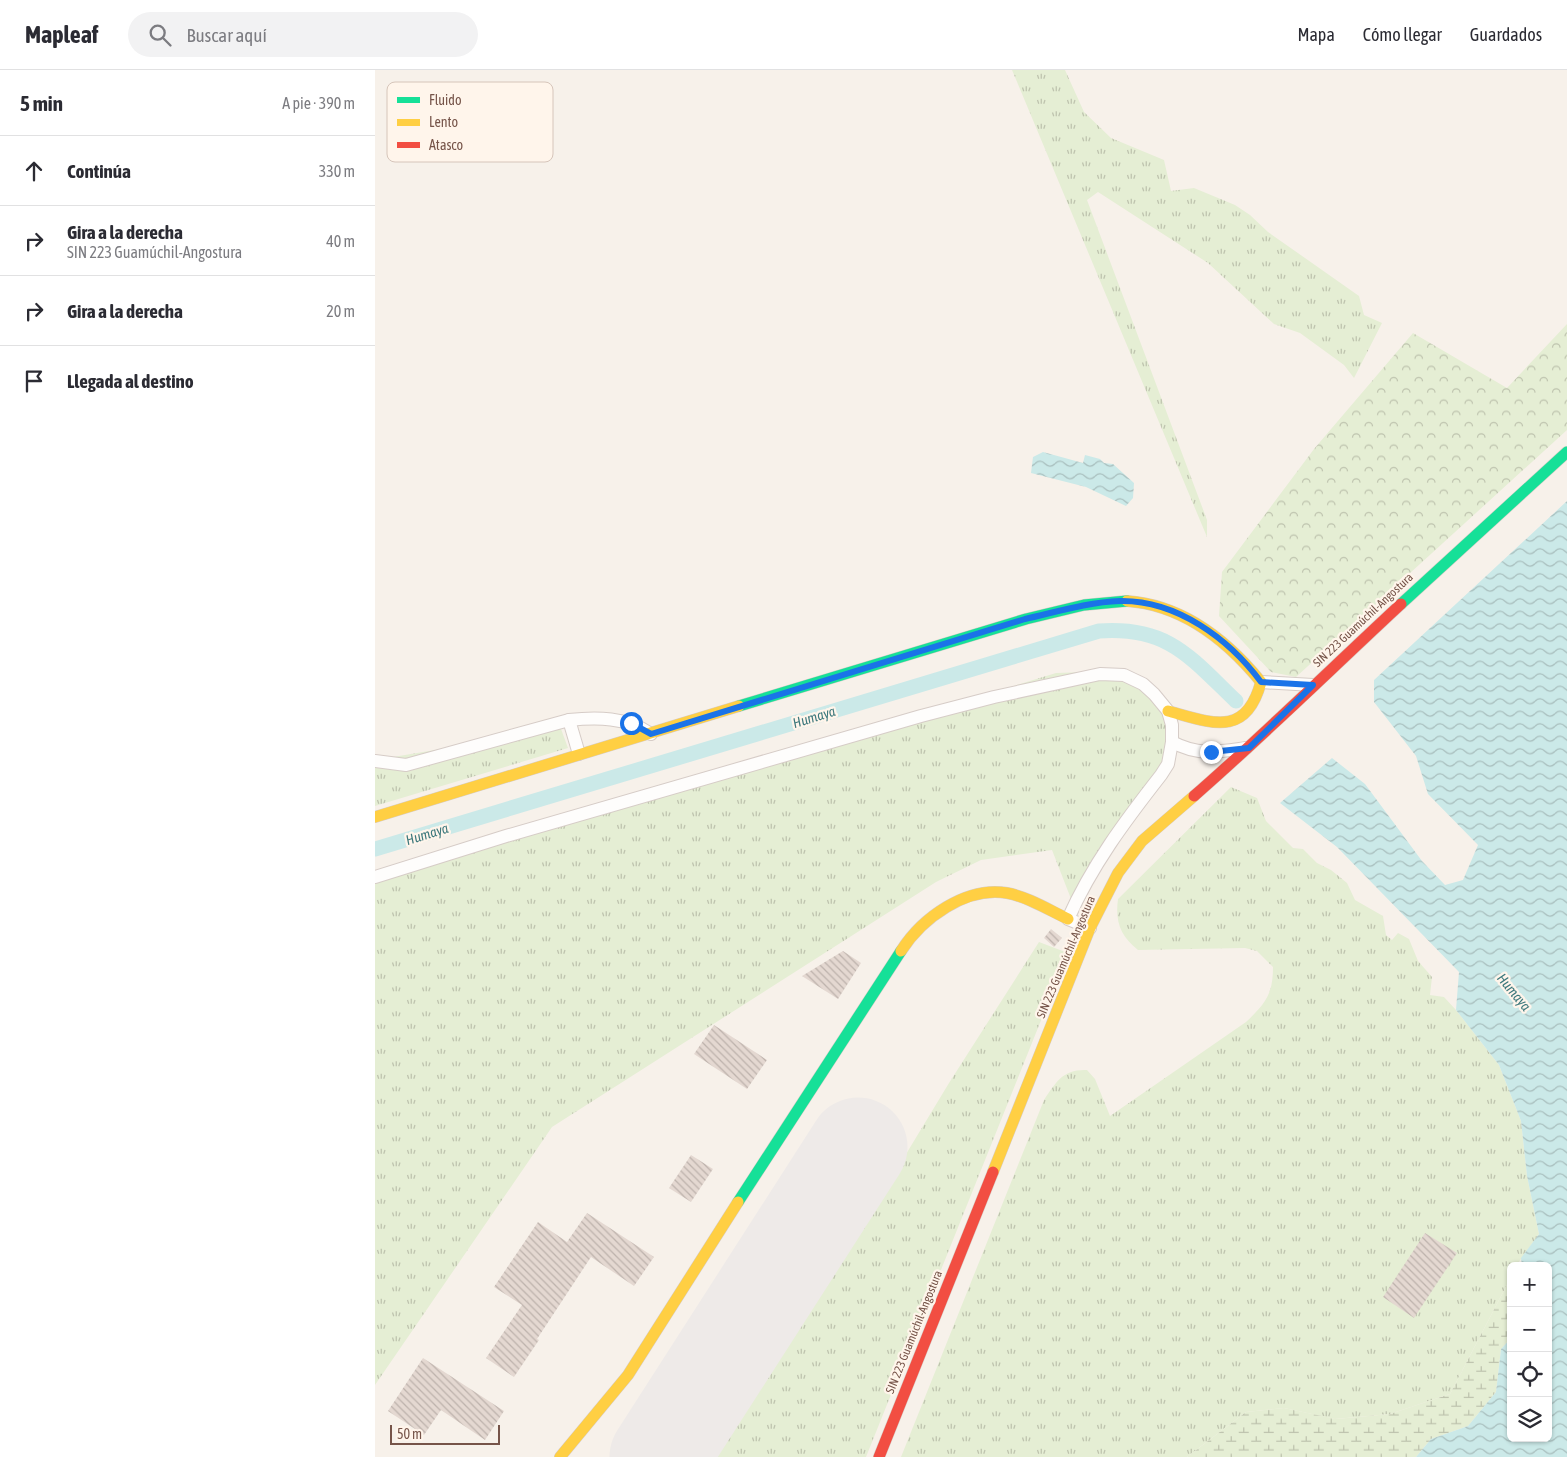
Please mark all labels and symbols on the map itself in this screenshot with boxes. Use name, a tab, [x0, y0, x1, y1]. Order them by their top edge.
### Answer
legend	[387, 82, 553, 162]
text: Fluido	[429, 92, 462, 108]
text: Lento	[429, 114, 458, 130]
text: Atasco	[429, 137, 463, 153]
street label: SIN 223 Guamúchil-Angostura	[1310, 570, 1416, 670]
water label: Humaya	[791, 703, 838, 731]
route start	[620, 712, 643, 735]
route end	[1200, 741, 1223, 764]
water label: Humaya	[404, 820, 451, 848]
street label: SIN 223 Guamúchil-Angostura	[1034, 894, 1098, 1020]
water label: Humaya	[1494, 970, 1534, 1014]
street label: SIN 223 Guamúchil-Angostura	[883, 1268, 945, 1396]
scale bar	[390, 1422, 500, 1445]

